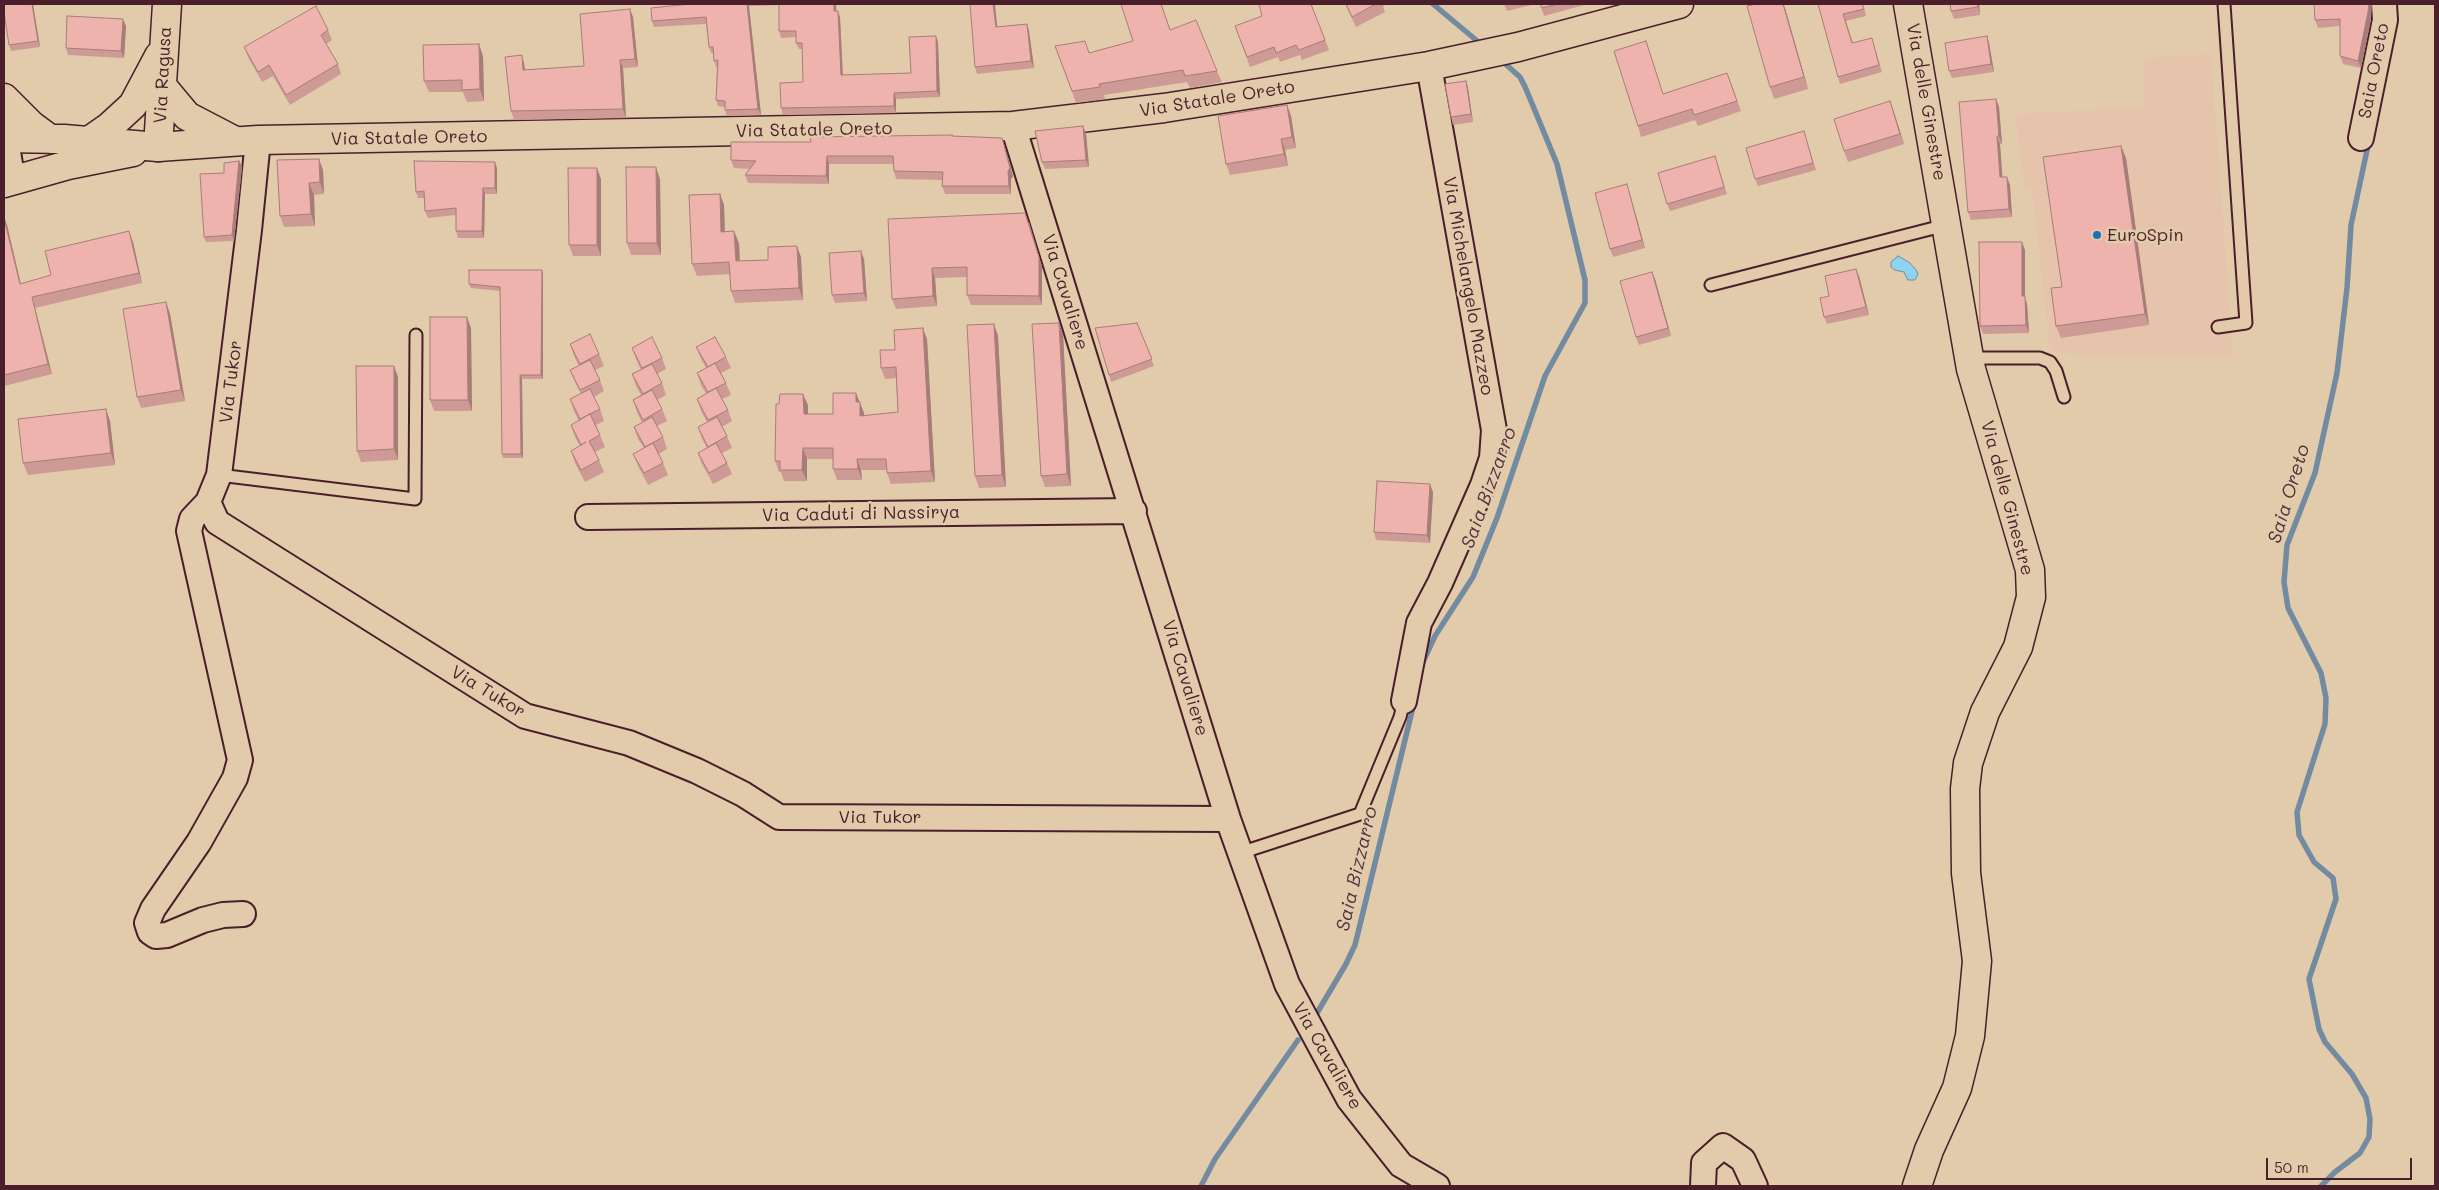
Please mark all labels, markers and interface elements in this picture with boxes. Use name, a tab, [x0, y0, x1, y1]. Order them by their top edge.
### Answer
street label: Saia Oreto	[2354, 21, 2394, 121]
street label: Via delle Ginestre	[1902, 22, 1950, 182]
street label: Via Ragusa	[150, 26, 176, 124]
street label: Via Statale Oreto	[1138, 76, 1296, 122]
street label: Via Statale Oreto	[735, 118, 893, 142]
street label: Via Statale Oreto	[330, 126, 488, 150]
street label: Via Michelangelo Mazzeo	[1438, 175, 1498, 397]
place label: EuroSpin	[2107, 224, 2184, 246]
marker: EuroSpin	[2091, 229, 2103, 241]
street label: Via Cavaliere	[1037, 231, 1093, 353]
street label: Via Tukor	[215, 339, 247, 425]
street label: Via delle Ginestre	[1976, 418, 2038, 578]
water label: Saia Bizzarro	[1457, 424, 1521, 552]
water label: Saia Oreto	[2263, 442, 2315, 546]
street label: Via Caduti di Nassirya	[762, 501, 960, 527]
street label: Via Cavaliere	[1157, 617, 1213, 739]
street label: Via Tukor	[447, 661, 529, 723]
water label: Saia Bizzarro	[1332, 804, 1382, 934]
street label: Via Tukor	[838, 806, 922, 828]
street label: Via Cavaliere	[1288, 999, 1366, 1113]
scale bar	[2269, 1148, 2415, 1180]
text: 50 m	[2274, 1157, 2309, 1177]

